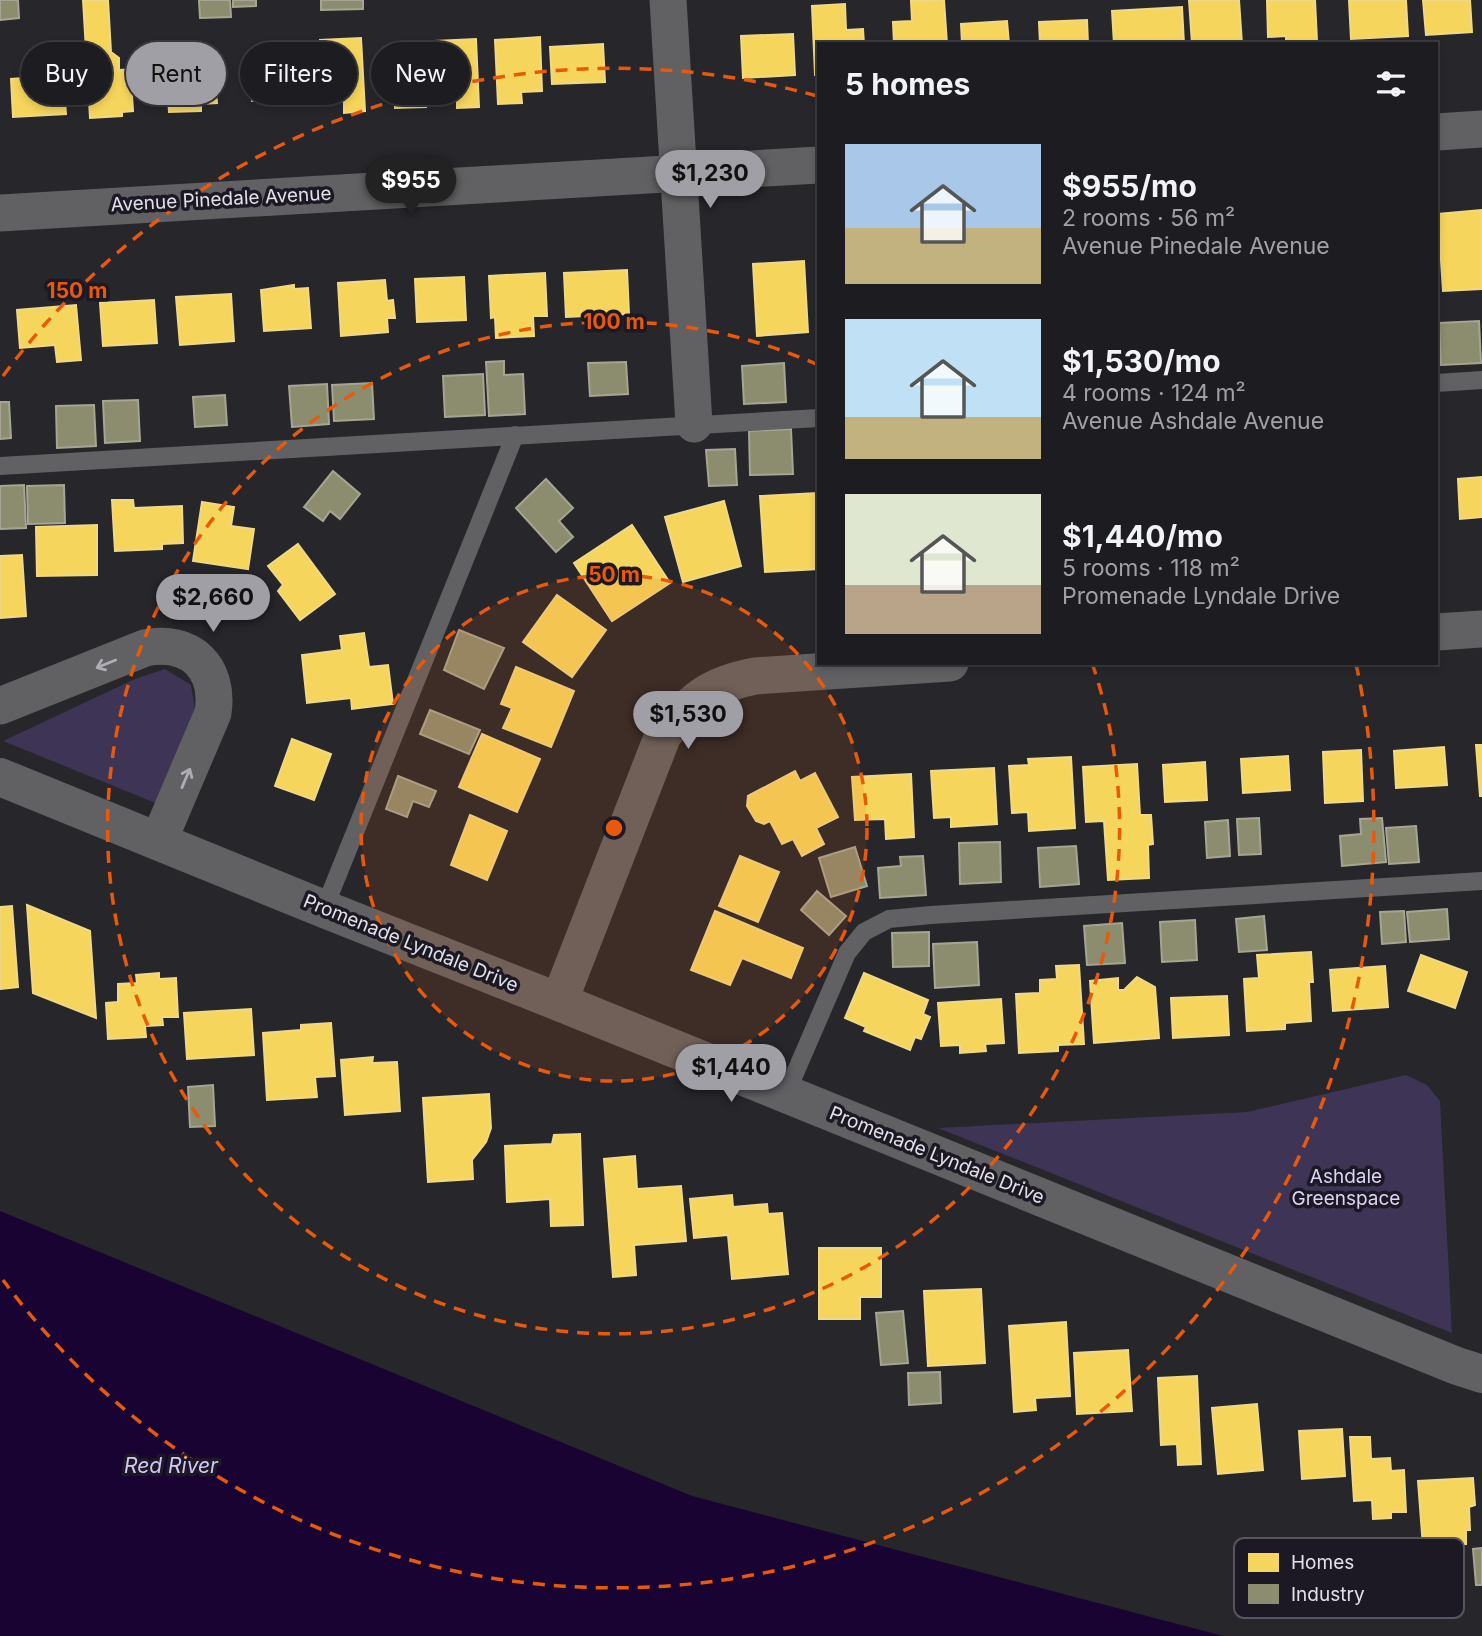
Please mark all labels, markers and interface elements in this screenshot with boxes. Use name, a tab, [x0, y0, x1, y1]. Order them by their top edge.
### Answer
chip: Buy	[21, 42, 112, 105]
chip: Rent	[126, 42, 226, 105]
chip: Filters	[240, 42, 357, 105]
chip: New	[371, 42, 470, 105]
icon: filters	[1372, 65, 1410, 103]
text: 5 homes	[845, 66, 970, 102]
pin: $1,230	[653, 150, 767, 210]
pin: $955	[370, 158, 452, 217]
text: $1,230	[671, 159, 749, 187]
text: $955	[381, 166, 441, 194]
text: $955/mo	[1062, 168, 1197, 204]
icon: home	[901, 172, 985, 256]
street label: Avenue Pinedale Avenue	[110, 182, 332, 216]
text: 2 rooms · 56 m²	[1062, 204, 1235, 232]
text: Avenue Pinedale Avenue	[1062, 232, 1330, 260]
text: 150 m	[47, 278, 107, 303]
text: 100 m	[583, 309, 645, 334]
text: $1,530/mo	[1062, 343, 1221, 379]
icon: home	[901, 347, 985, 431]
text: 4 rooms · 124 m²	[1062, 379, 1246, 407]
text: Avenue Ashdale Avenue	[1062, 407, 1324, 435]
text: $1,440/mo	[1062, 518, 1223, 554]
icon: home	[901, 522, 985, 606]
text: 5 rooms · 118 m²	[1062, 554, 1240, 582]
text: 50 m	[588, 562, 640, 587]
pin: $2,660	[156, 574, 270, 634]
text: Promenade Lyndale Drive	[1062, 582, 1340, 610]
text: $2,660	[172, 583, 254, 611]
one-way arrow	[95, 658, 117, 671]
pin: $1,530	[631, 692, 745, 751]
text: $1,530	[649, 700, 727, 728]
one-way arrow	[180, 767, 193, 789]
centre of rings	[602, 816, 626, 840]
street label: Promenade Lyndale Drive	[300, 889, 522, 997]
pin: $1,440	[674, 1044, 788, 1104]
text: $1,440	[691, 1053, 771, 1081]
street label: Promenade Lyndale Drive	[826, 1101, 1048, 1209]
park label: Ashdale Greenspace	[1292, 1165, 1400, 1210]
water label: Red River	[124, 1453, 219, 1478]
legend	[1234, 1538, 1464, 1618]
text: Homes	[1291, 1551, 1354, 1574]
text: Industry	[1291, 1583, 1365, 1606]

